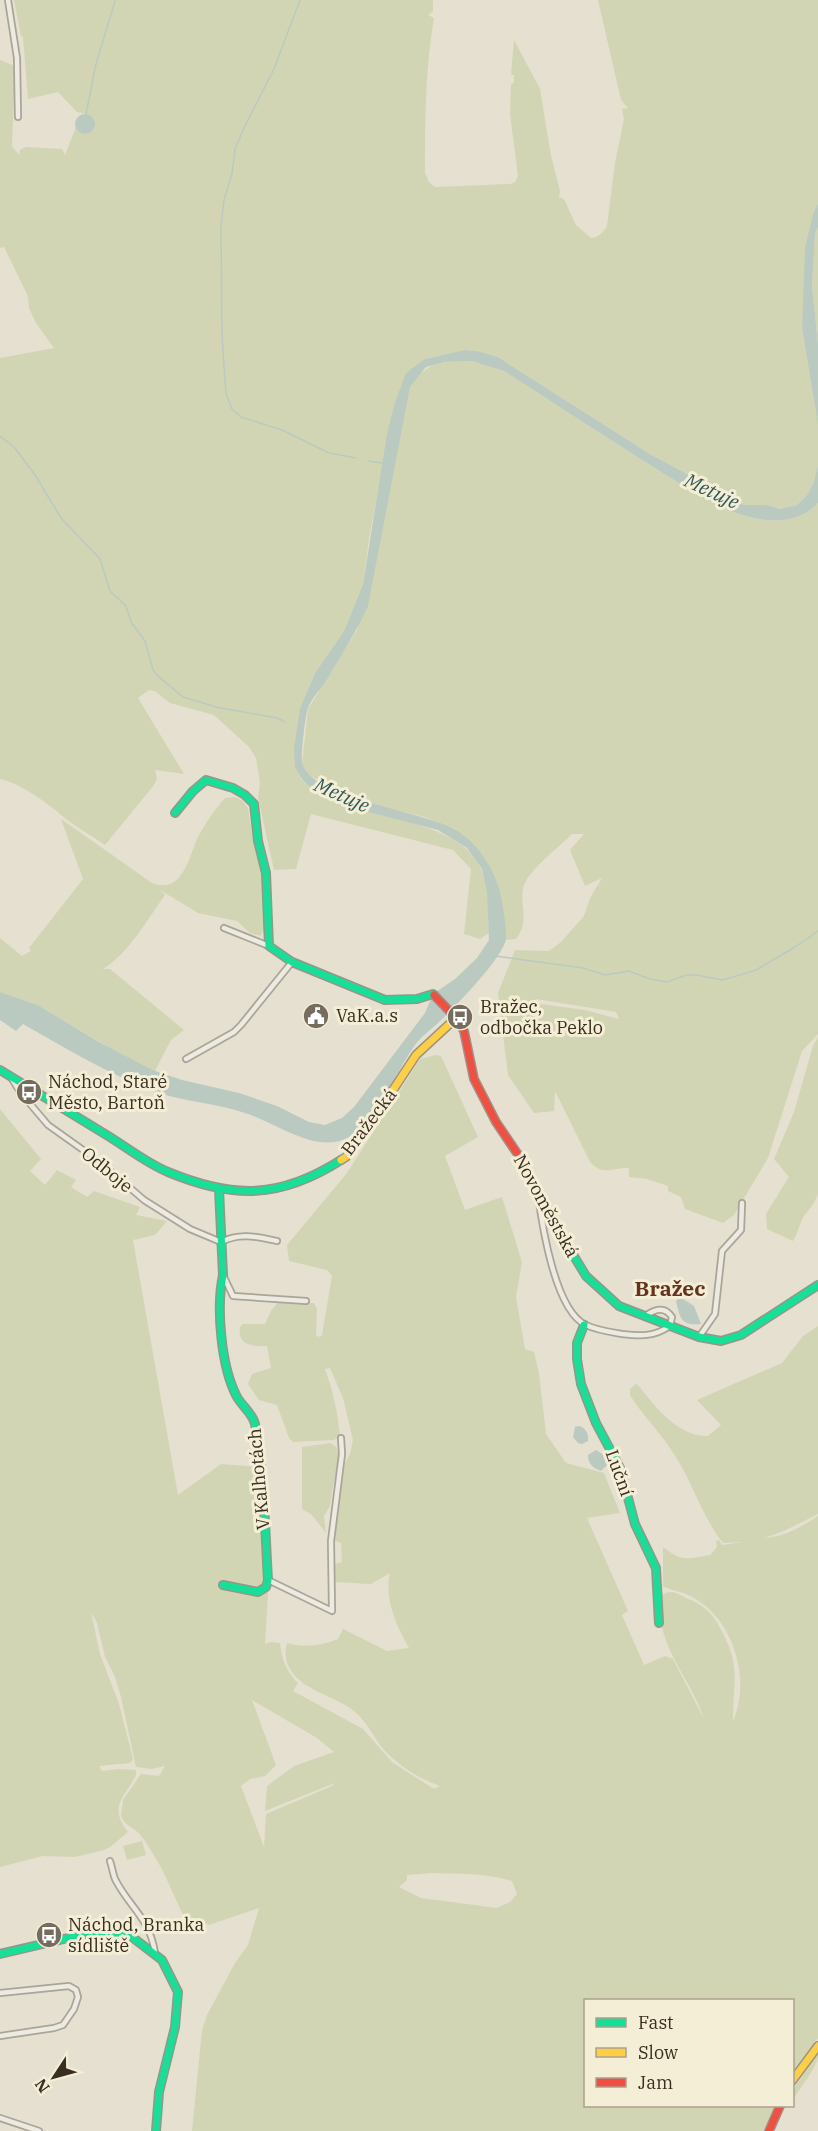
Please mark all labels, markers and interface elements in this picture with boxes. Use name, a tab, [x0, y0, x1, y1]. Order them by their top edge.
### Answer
water label: Metuje	[680, 466, 744, 515]
water label: Metuje	[310, 770, 374, 819]
place label: Bražec, odbočka Peklo	[480, 995, 603, 1039]
public building icon: VaK.a.s	[301, 1001, 331, 1031]
bus stop icon: Bražec, odbočka Peklo	[445, 1002, 475, 1032]
place label: VaK.a.s	[336, 1004, 398, 1027]
place label: Náchod, Staré Město, Bartoň	[48, 1070, 167, 1114]
bus stop icon: Náchod, Staré Město, Bartoň	[14, 1077, 44, 1107]
street label: Bražecká	[336, 1083, 401, 1160]
street label: Odboje	[77, 1142, 138, 1197]
street label: Novoměstská	[509, 1150, 584, 1262]
district label: Bražec	[635, 1274, 705, 1302]
street label: V Kalhotách	[243, 1427, 274, 1531]
street label: Luční	[600, 1446, 639, 1500]
place label: Náchod, Branka sídliště	[68, 1913, 205, 1957]
bus stop icon: Náchod, Branka sídliště	[34, 1920, 64, 1950]
legend	[584, 1999, 794, 2107]
text: Fast	[638, 2011, 673, 2034]
text: Slow	[638, 2041, 678, 2064]
north arrow	[24, 2047, 84, 2107]
text: Jam	[638, 2071, 673, 2094]
text: N	[30, 2075, 54, 2097]

